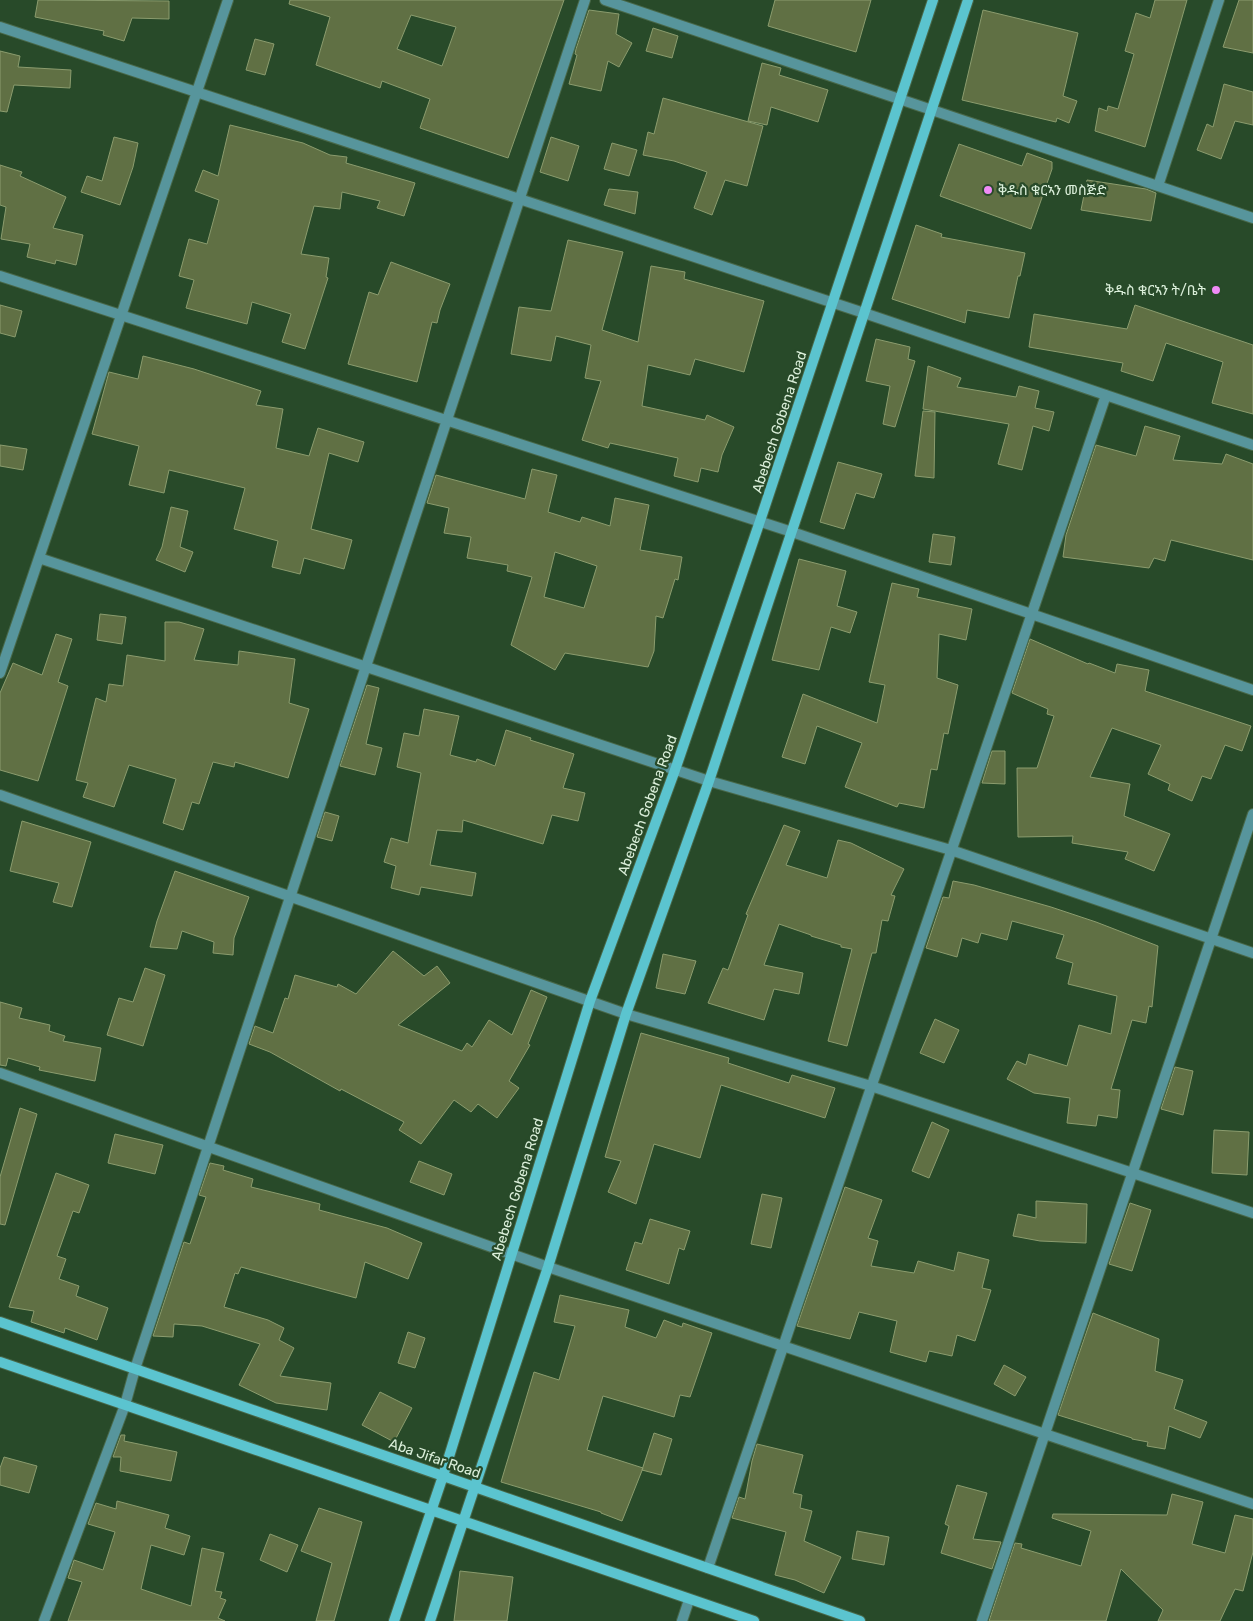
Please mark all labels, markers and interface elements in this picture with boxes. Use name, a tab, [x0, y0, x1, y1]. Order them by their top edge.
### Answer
place label: ቅዱስ ቁርኣን መስጅድ	[998, 182, 1106, 199]
marker: ቅዱስ ቁርኣን መስጅድ	[982, 184, 994, 196]
place label: ቅዱስ ቁርኣን ት/ቤት	[1105, 282, 1207, 299]
marker: ቅዱስ ቁርኣን ት/ቤት	[1210, 284, 1222, 296]
street label: Abebech Gobena Road	[749, 349, 810, 495]
street label: Abebech Gobena Road	[614, 733, 681, 878]
street label: Abebech Gobena Road	[488, 1116, 547, 1262]
street label: Aba Jifar Road	[387, 1435, 483, 1482]

